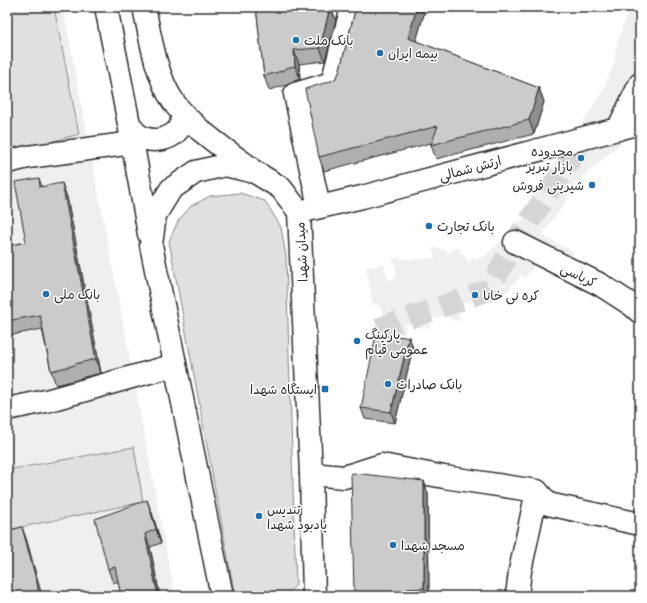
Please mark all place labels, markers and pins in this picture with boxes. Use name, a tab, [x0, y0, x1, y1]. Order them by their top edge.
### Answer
place label: بانک ملت	[304, 34, 354, 50]
marker: بانک ملت	[291, 35, 301, 45]
marker: بیمه ایران	[375, 48, 385, 58]
place label: بیمه ایران	[388, 48, 438, 63]
place label: محدوده بازار تبریز	[525, 146, 573, 176]
marker: محدوده بازار تبریز	[576, 153, 586, 163]
place label: شیرینی فروش	[513, 180, 584, 195]
marker: شیرینی فروش	[587, 180, 597, 190]
place label: بانک تجارت	[437, 220, 495, 236]
marker: بانک تجارت	[424, 221, 434, 231]
place label: بانک ملی	[54, 288, 100, 304]
marker: بانک ملی	[41, 289, 51, 299]
marker: کره نی خانا	[470, 290, 480, 300]
place label: کره نی خانا	[483, 290, 540, 305]
place label: پارکینگ عمومی قیام	[365, 327, 429, 360]
marker: پارکینگ عمومی قیام	[352, 336, 362, 346]
place label: بانک صادرات	[396, 378, 462, 394]
marker: بانک صادرات	[383, 379, 393, 389]
place label: ایستگاه شهدا	[250, 382, 317, 399]
marker: ایستگاه شهدا	[320, 384, 330, 394]
place label: تندیس یادبود شهدا	[267, 504, 327, 534]
marker: تندیس یادبود شهدا	[254, 511, 264, 521]
marker: مسجد شهدا	[388, 540, 398, 550]
place label: مسجد شهدا	[401, 540, 465, 555]

